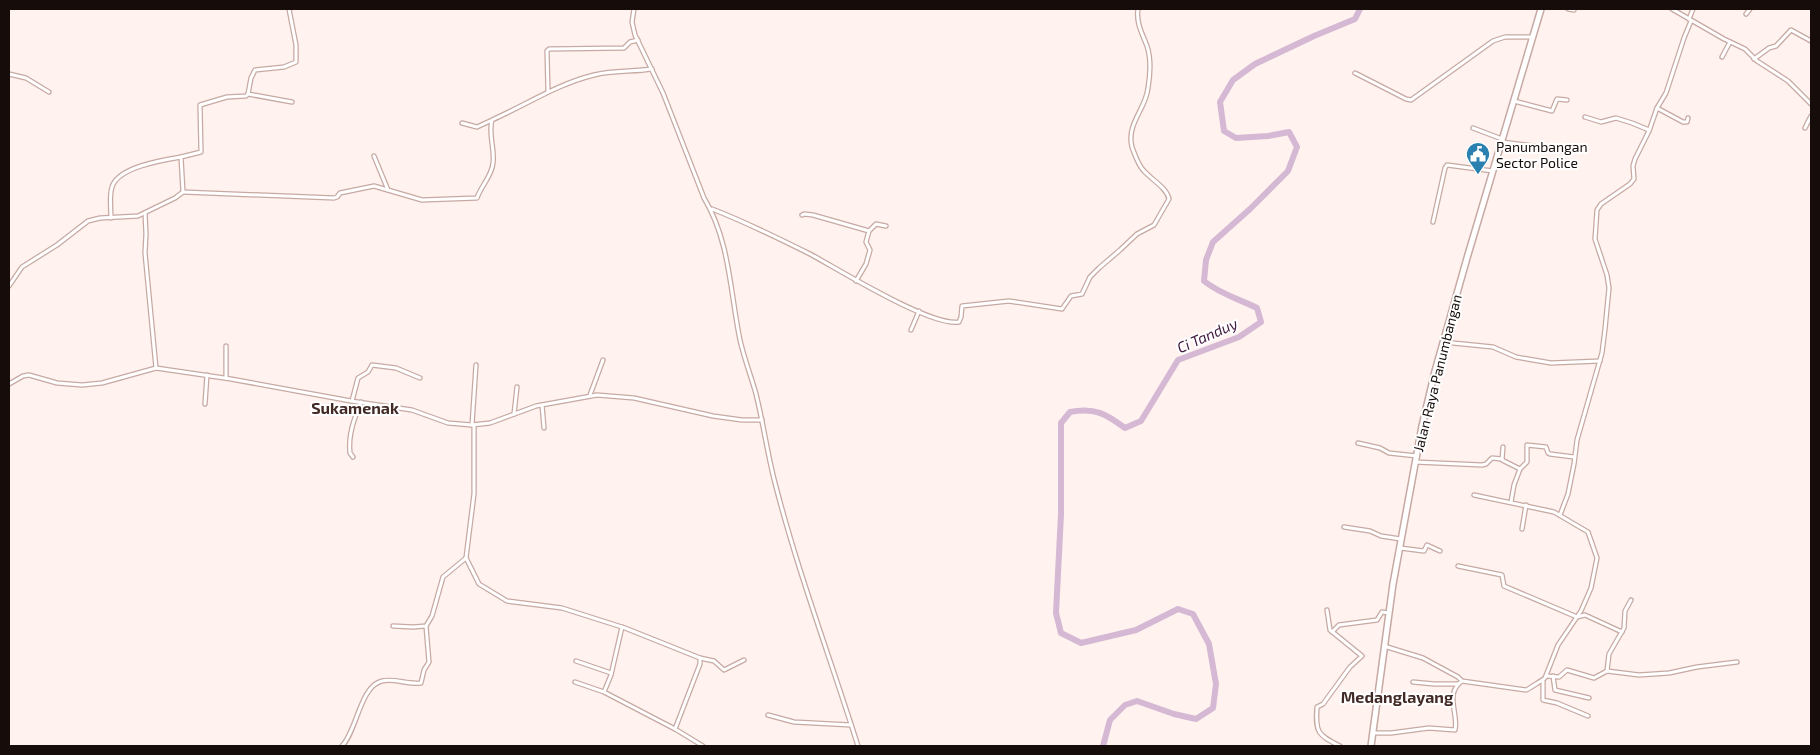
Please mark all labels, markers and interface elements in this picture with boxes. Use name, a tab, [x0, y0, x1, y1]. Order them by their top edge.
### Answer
place label: Panumbangan Sector Police	[1496, 138, 1588, 171]
public building icon: Panumbangan Sector Police	[1465, 141, 1491, 175]
street label: Jalan Raya Panumbangan	[1409, 293, 1465, 453]
water label: Ci Tanduy	[1174, 314, 1241, 357]
district label: Sukamenak	[311, 398, 399, 417]
district label: Medanglayang	[1341, 687, 1454, 707]

